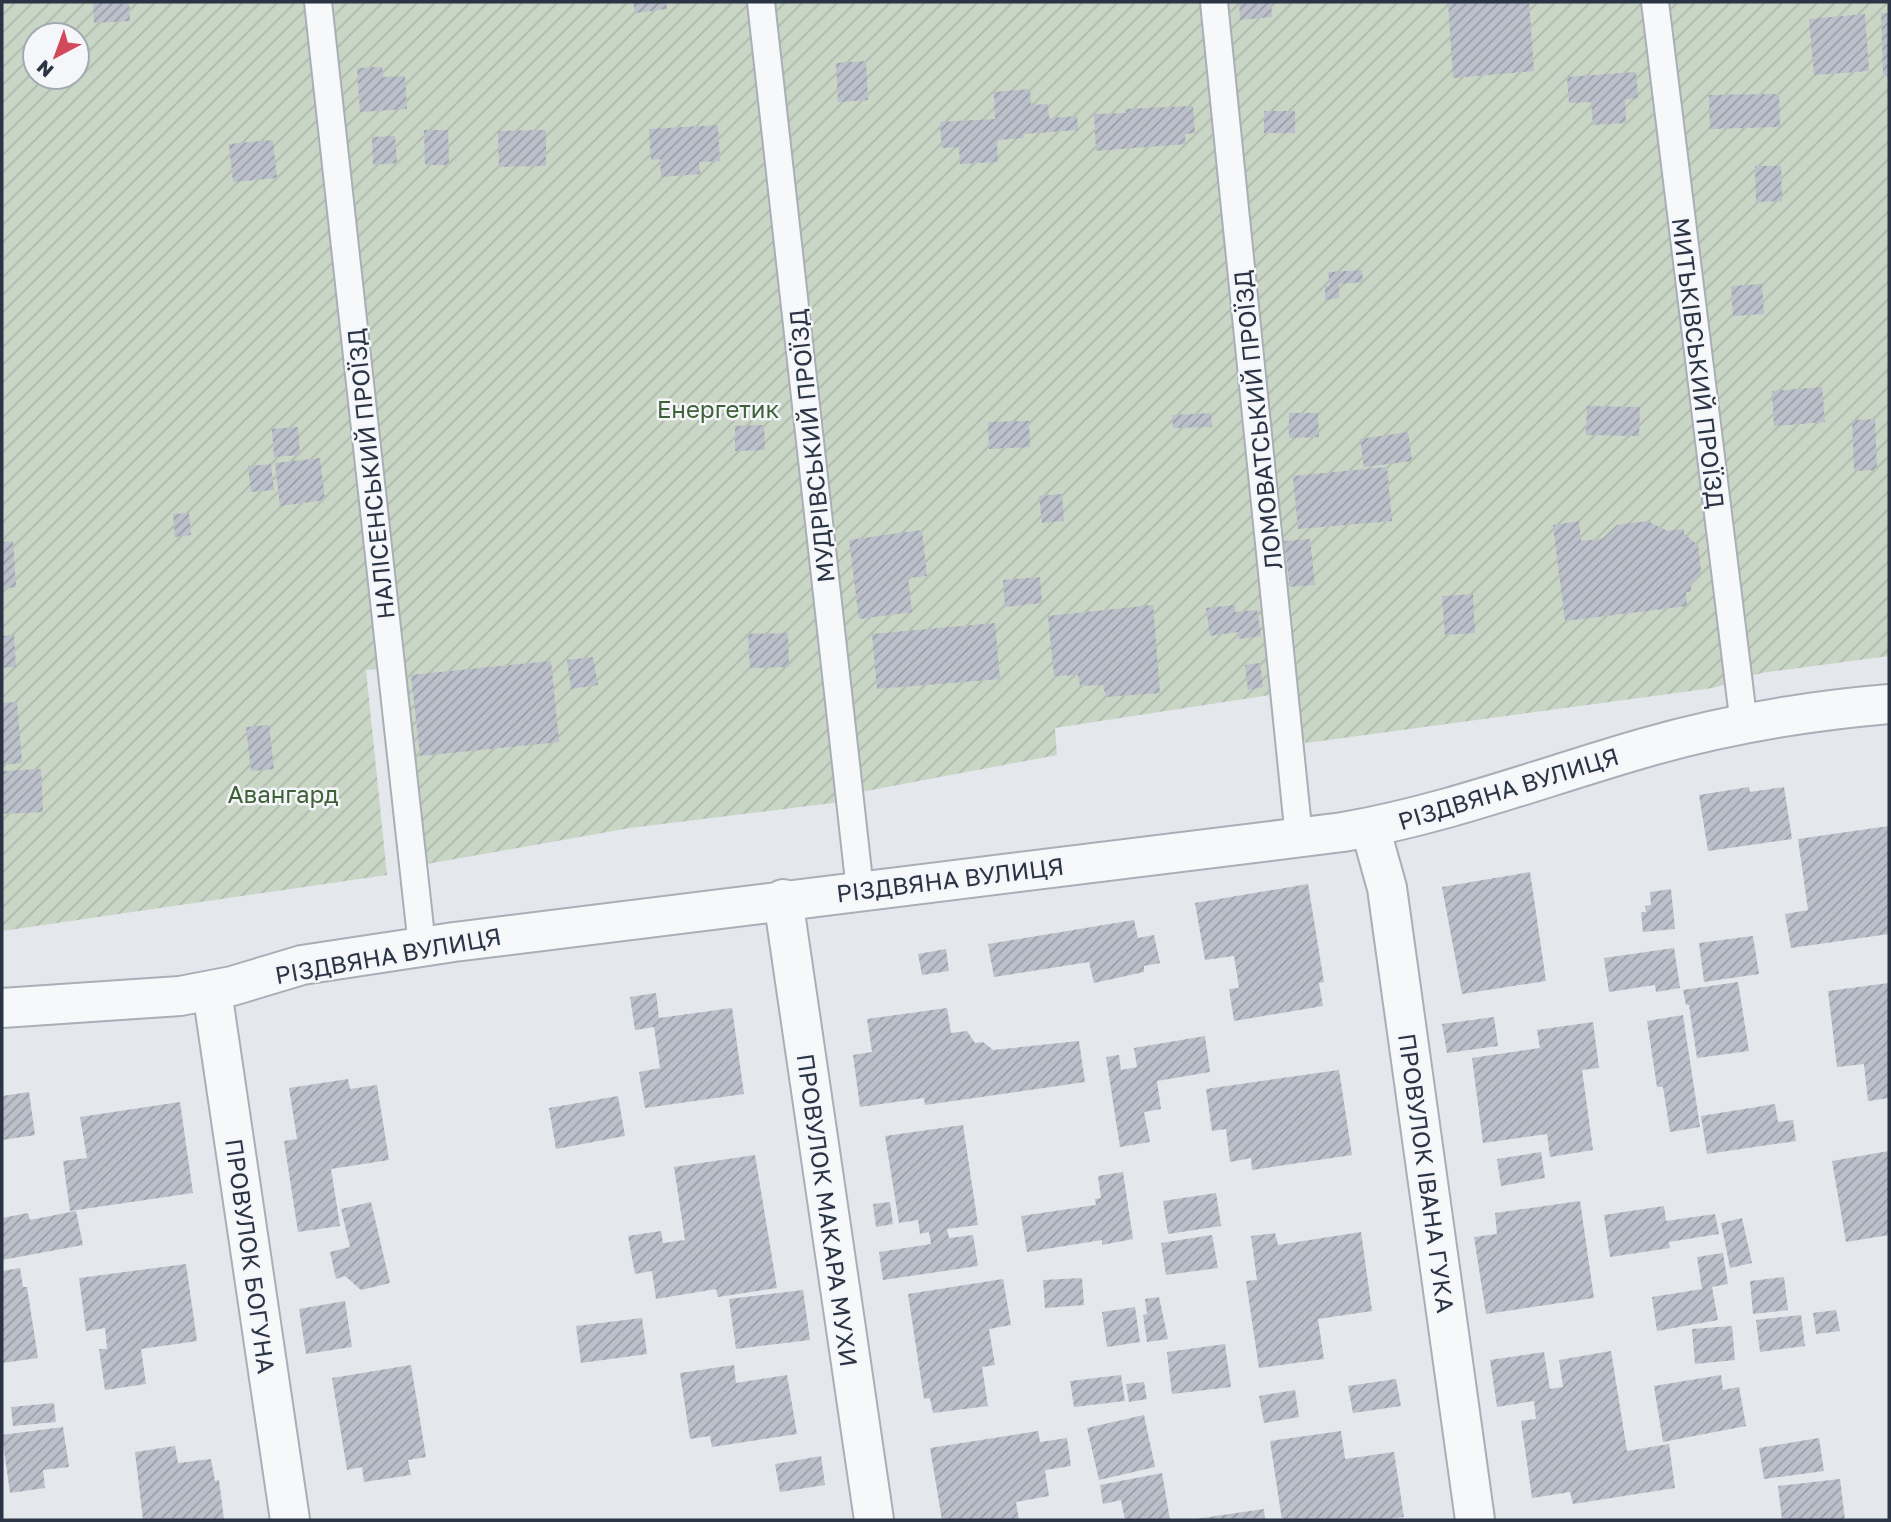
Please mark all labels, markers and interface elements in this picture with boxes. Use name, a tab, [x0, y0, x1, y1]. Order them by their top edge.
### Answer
north arrow	[21, 21, 91, 91]
text: N	[32, 56, 58, 83]
street label: МИТЬКІВСЬКИЙ ПРОЇЗД	[1667, 216, 1731, 510]
street label: ЛОМОВАТСЬКИЙ ПРОЇЗД	[1227, 269, 1287, 571]
street label: МУДРІВСЬКИЙ ПРОЇЗД	[782, 308, 840, 584]
street label: НАЛІСЕНСЬКИЙ ПРОЇЗД	[340, 327, 400, 621]
park label: Енергетик	[657, 394, 780, 423]
street label: РІЗДВЯНА ВУЛИЦЯ	[1394, 741, 1622, 835]
park label: Авангард	[228, 779, 339, 808]
street label: РІЗДВЯНА ВУЛИЦЯ	[834, 851, 1066, 907]
street label: РІЗДВЯНА ВУЛИЦЯ	[273, 921, 503, 989]
street label: ПРОВУЛОК ІВАНА ГУКА	[1393, 1031, 1461, 1315]
street label: ПРОВУЛОК МАКАРА МУХИ	[792, 1052, 864, 1368]
street label: ПРОВУЛОК БОГУНА	[220, 1137, 282, 1375]

